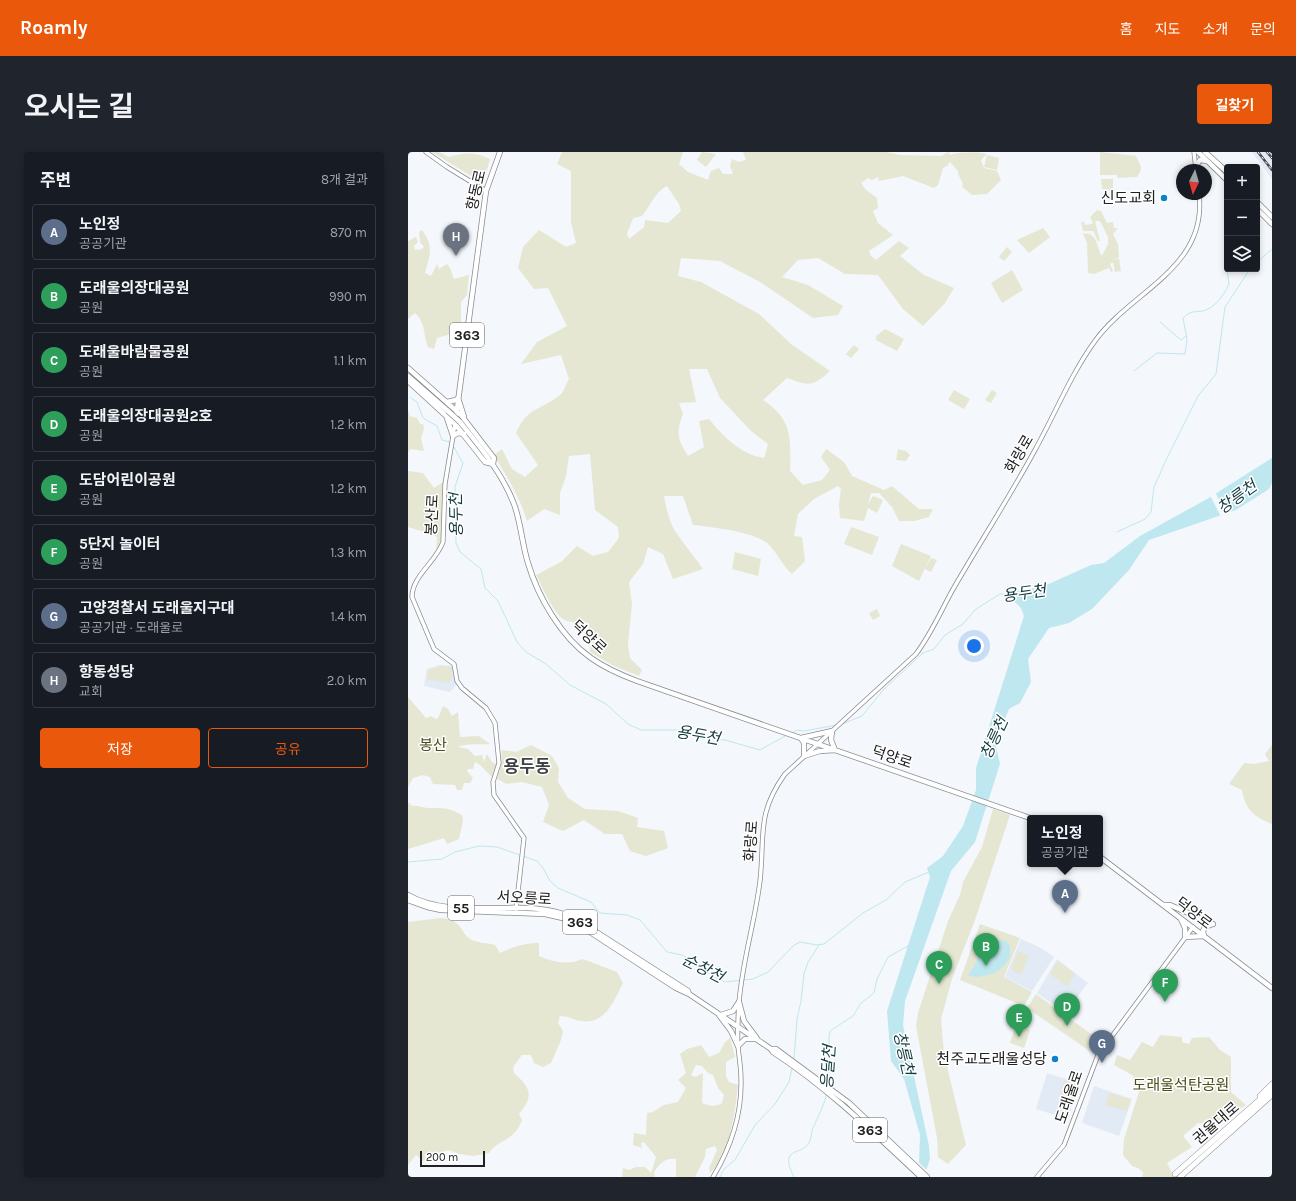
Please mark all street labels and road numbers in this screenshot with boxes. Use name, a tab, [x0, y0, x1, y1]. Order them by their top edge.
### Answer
street label: 향동로	[463, 168, 489, 212]
road number: 363	[450, 323, 484, 347]
street label: 화랑로	[1001, 432, 1037, 476]
street label: 봉산로	[422, 494, 442, 536]
street label: 덕양로	[568, 616, 610, 658]
street label: 덕양로	[869, 742, 915, 772]
street label: 화랑로	[741, 820, 761, 862]
street label: 서오릉로	[496, 888, 552, 908]
street label: 덕양로	[1172, 893, 1216, 933]
road number: 55	[448, 896, 474, 920]
road number: 363	[563, 910, 597, 934]
street label: 도래울로	[1052, 1068, 1086, 1126]
street label: 권율대로	[1189, 1098, 1243, 1148]
road number: 363	[853, 1118, 887, 1142]

